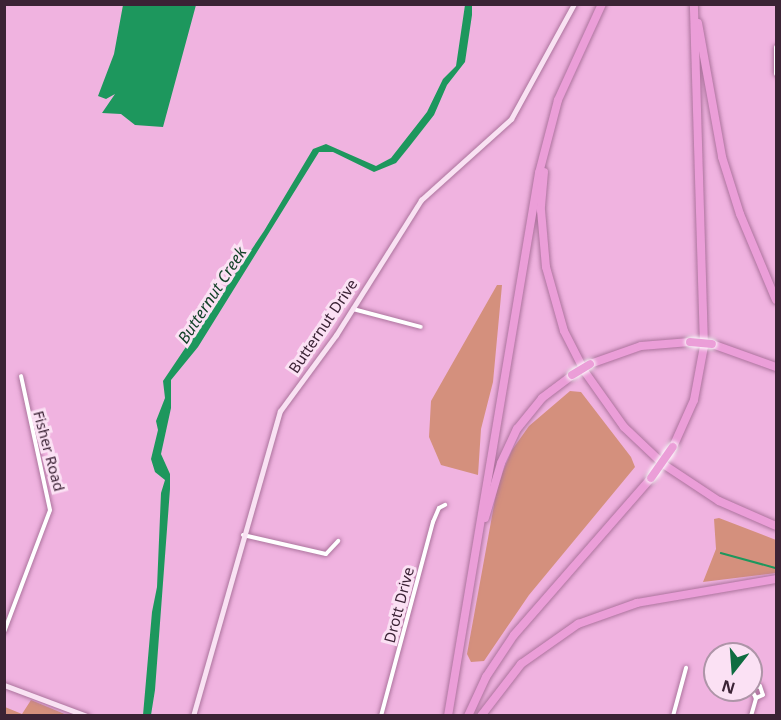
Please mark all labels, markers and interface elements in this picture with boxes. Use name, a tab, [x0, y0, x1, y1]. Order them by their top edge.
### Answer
water label: Butternut Creek	[174, 243, 250, 347]
street label: Butternut Drive	[285, 276, 361, 376]
street label: Fisher Road	[30, 409, 68, 493]
street label: Drott Drive	[380, 565, 418, 645]
north arrow	[703, 642, 763, 702]
text: N	[719, 675, 738, 700]

